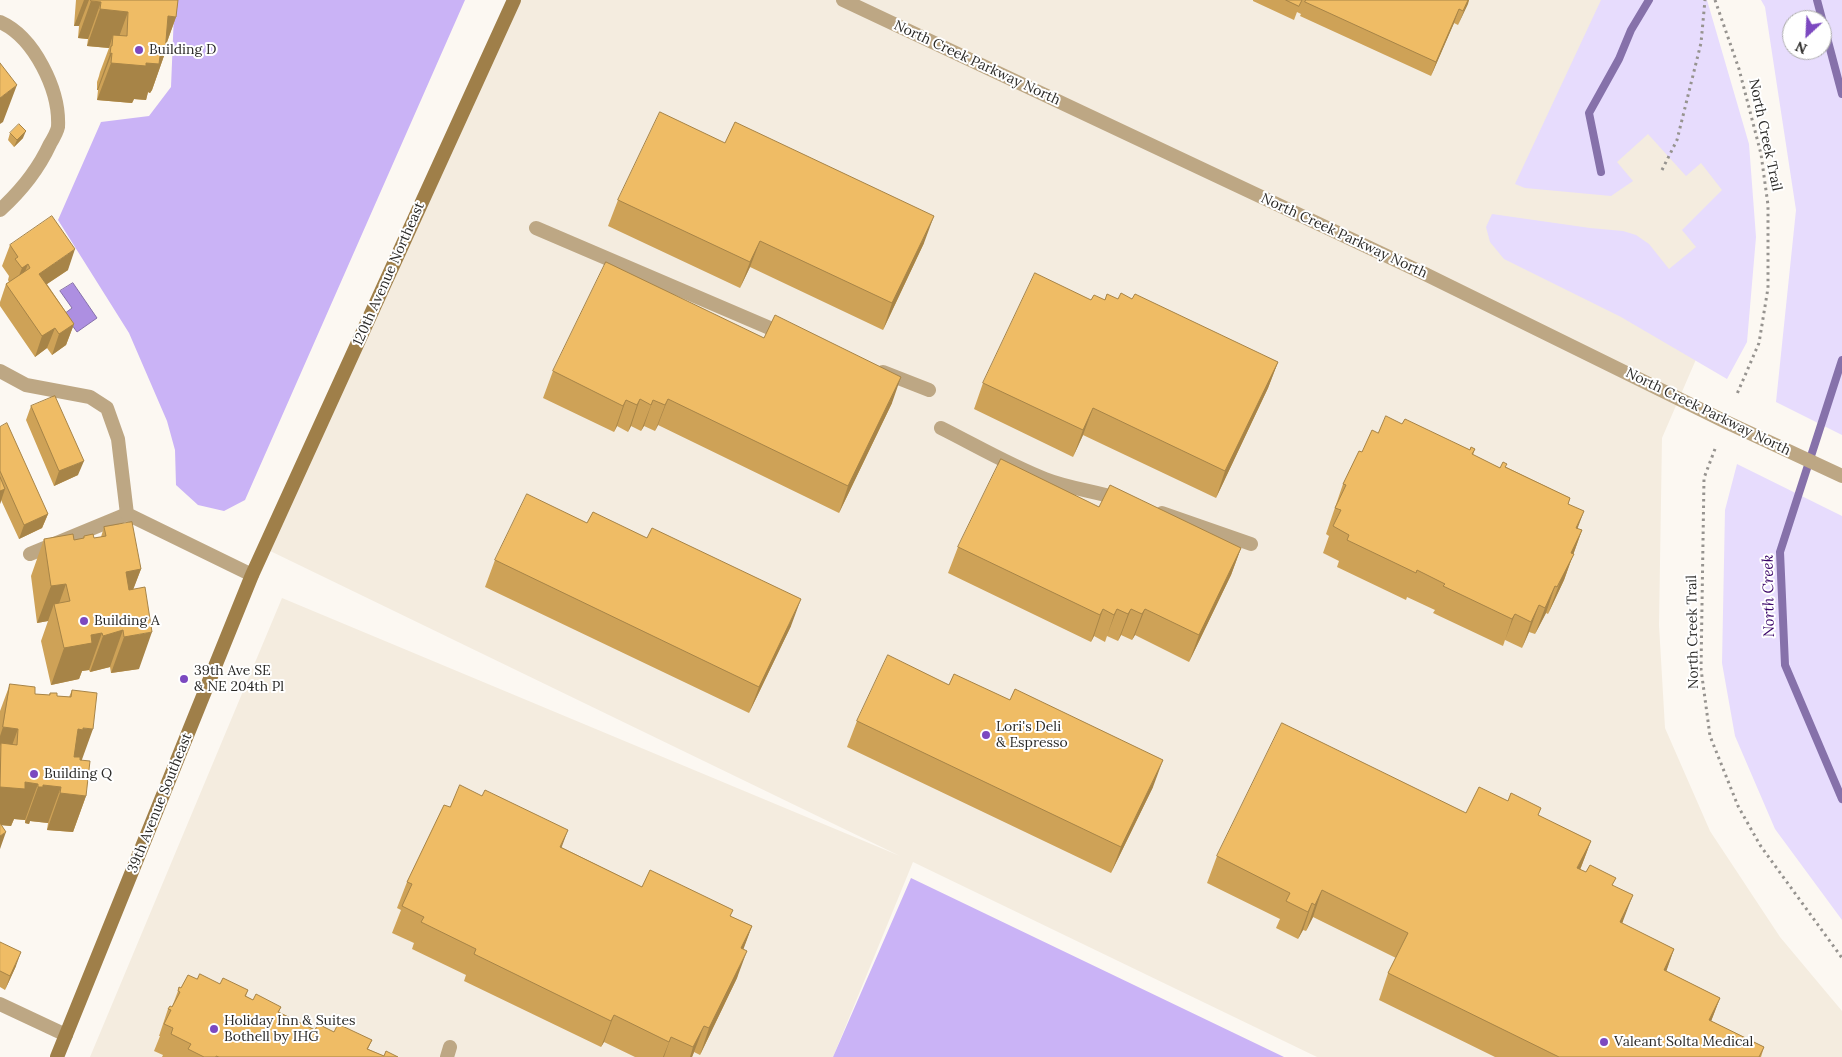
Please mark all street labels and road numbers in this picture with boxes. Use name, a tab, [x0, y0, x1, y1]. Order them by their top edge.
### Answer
street label: North Creek Parkway North	[891, 17, 1063, 109]
street label: North Creek Trail	[1745, 77, 1785, 193]
street label: North Creek Parkway North	[1258, 190, 1430, 282]
street label: 120th Avenue Northeast	[350, 200, 428, 348]
street label: North Creek Parkway North	[1623, 365, 1793, 459]
street label: North Creek Trail	[1684, 575, 1702, 689]
street label: 39th Avenue Southeast	[124, 731, 196, 875]

